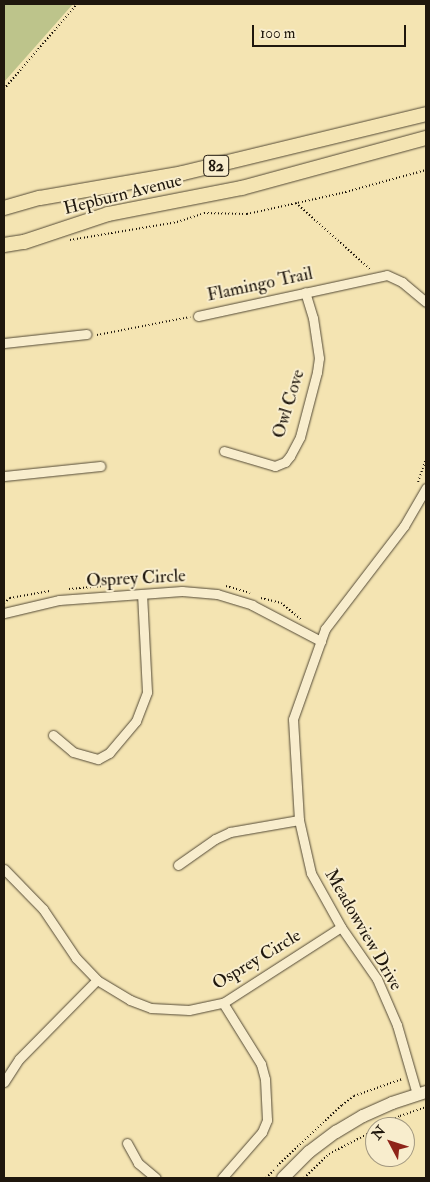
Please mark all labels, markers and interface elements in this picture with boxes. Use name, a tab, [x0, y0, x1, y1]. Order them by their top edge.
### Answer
scale bar	[255, 15, 409, 47]
text: 100 m	[260, 24, 295, 43]
road number: 82	[202, 153, 230, 180]
street label: Hepburn Avenue	[62, 170, 184, 220]
street label: Flamingo Trail	[205, 263, 315, 307]
street label: Owl Cove	[268, 367, 310, 441]
street label: Osprey Circle	[86, 566, 186, 592]
street label: Meadowview Drive	[319, 865, 407, 995]
street label: Osprey Circle	[209, 925, 305, 995]
north arrow	[365, 1117, 415, 1167]
text: N	[368, 1122, 389, 1143]

